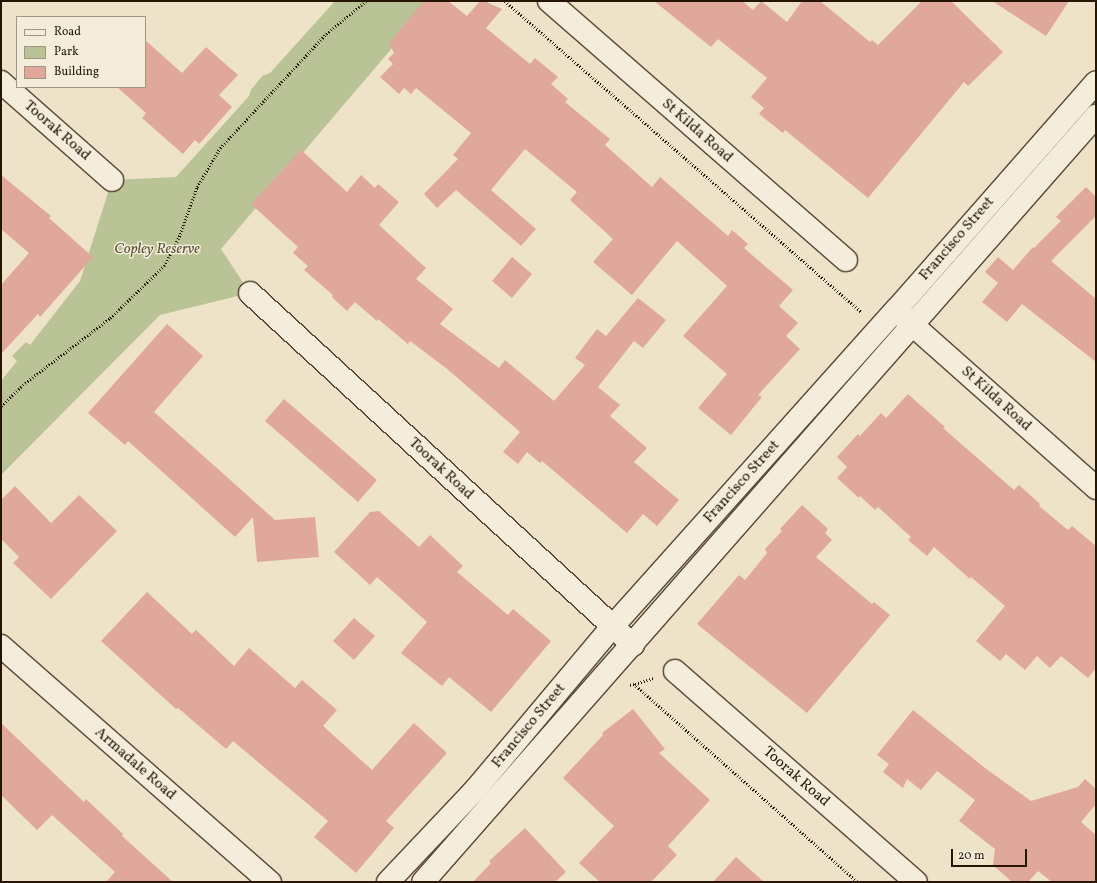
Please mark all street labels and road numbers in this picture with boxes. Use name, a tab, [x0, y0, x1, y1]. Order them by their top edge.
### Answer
street label: St Kilda Road	[658, 95, 736, 167]
street label: Toorak Road	[20, 97, 94, 165]
street label: Francisco Street	[916, 193, 998, 285]
street label: St Kilda Road	[957, 363, 1035, 435]
street label: Toorak Road	[405, 434, 477, 504]
street label: Francisco Street	[700, 437, 784, 527]
street label: Francisco Street	[488, 680, 570, 772]
street label: Armadale Road	[91, 724, 179, 804]
street label: Toorak Road	[759, 743, 833, 811]

